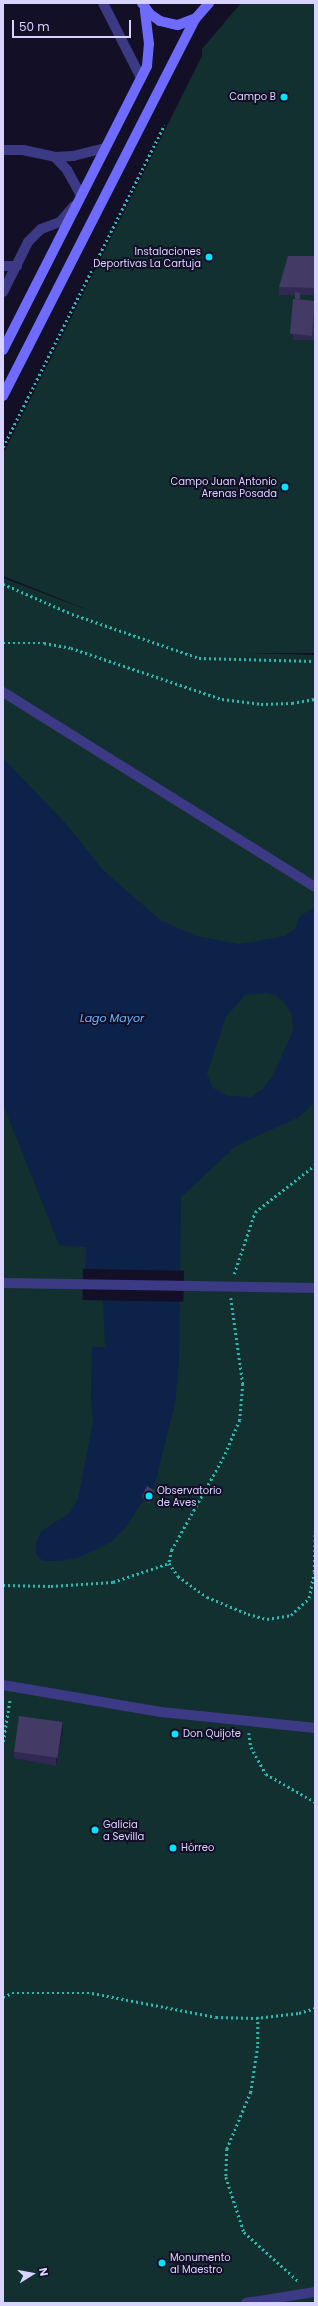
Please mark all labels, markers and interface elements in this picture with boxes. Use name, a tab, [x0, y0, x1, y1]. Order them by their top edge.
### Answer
scale bar	[14, 12, 133, 38]
text: 50 m	[19, 18, 50, 35]
place label: Campo B	[229, 91, 276, 103]
marker: Campo B	[279, 92, 289, 102]
place label: Instalaciones Deportivas La Cartuja	[93, 245, 201, 268]
marker: Instalaciones Deportivas La Cartuja	[204, 252, 214, 262]
place label: Campo Juan Antonio Arenas Posada	[170, 475, 277, 498]
marker: Campo Juan Antonio Arenas Posada	[280, 482, 290, 492]
water label: Lago Mayor	[80, 1011, 144, 1025]
place label: Observatorio de Aves	[157, 1484, 222, 1508]
marker: Observatorio de Aves	[144, 1491, 154, 1501]
place label: Don Quijote	[183, 1728, 241, 1740]
marker: Don Quijote	[170, 1729, 180, 1739]
place label: Galicia a Sevilla	[103, 1818, 144, 1842]
marker: Galicia a Sevilla	[90, 1825, 100, 1835]
place label: Hórreo	[181, 1842, 214, 1854]
marker: Hórreo	[168, 1843, 178, 1853]
place label: Monumento al Maestro	[170, 2251, 231, 2274]
north arrow	[12, 2254, 52, 2294]
marker: Monumento al Maestro	[157, 2258, 167, 2268]
text: N	[35, 2266, 52, 2277]

